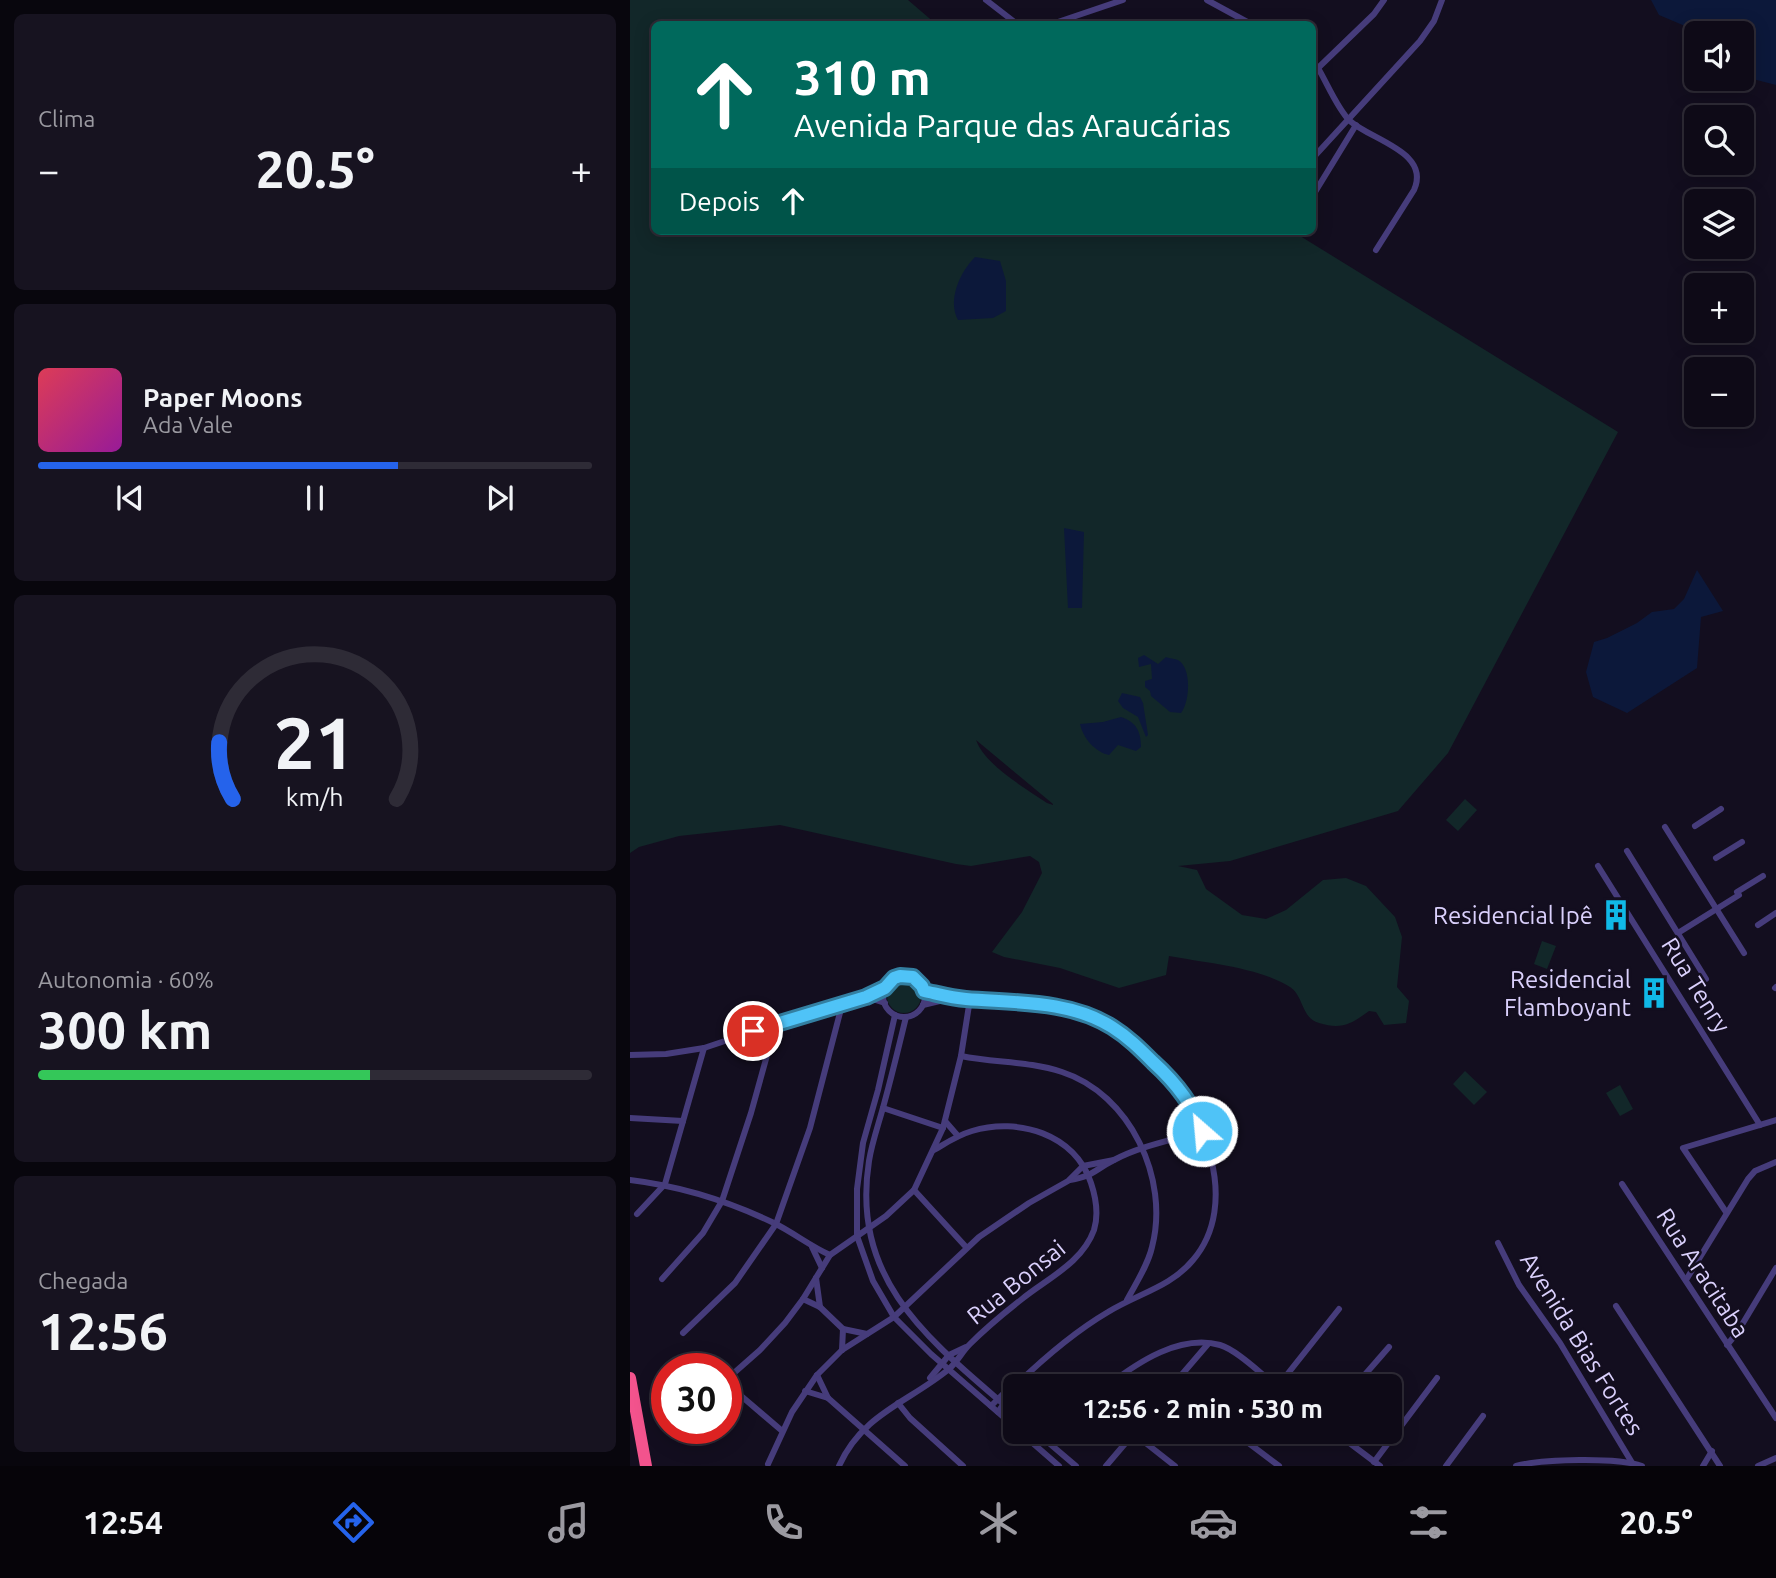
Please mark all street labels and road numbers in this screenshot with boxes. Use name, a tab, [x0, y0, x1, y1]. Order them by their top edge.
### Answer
street label: Rua Tenry	[1656, 933, 1736, 1038]
street label: Rua Aracitaba	[1651, 1203, 1755, 1343]
street label: Rua Bonsai	[962, 1234, 1070, 1330]
street label: Avenida Bias Fortes	[1515, 1248, 1649, 1440]

